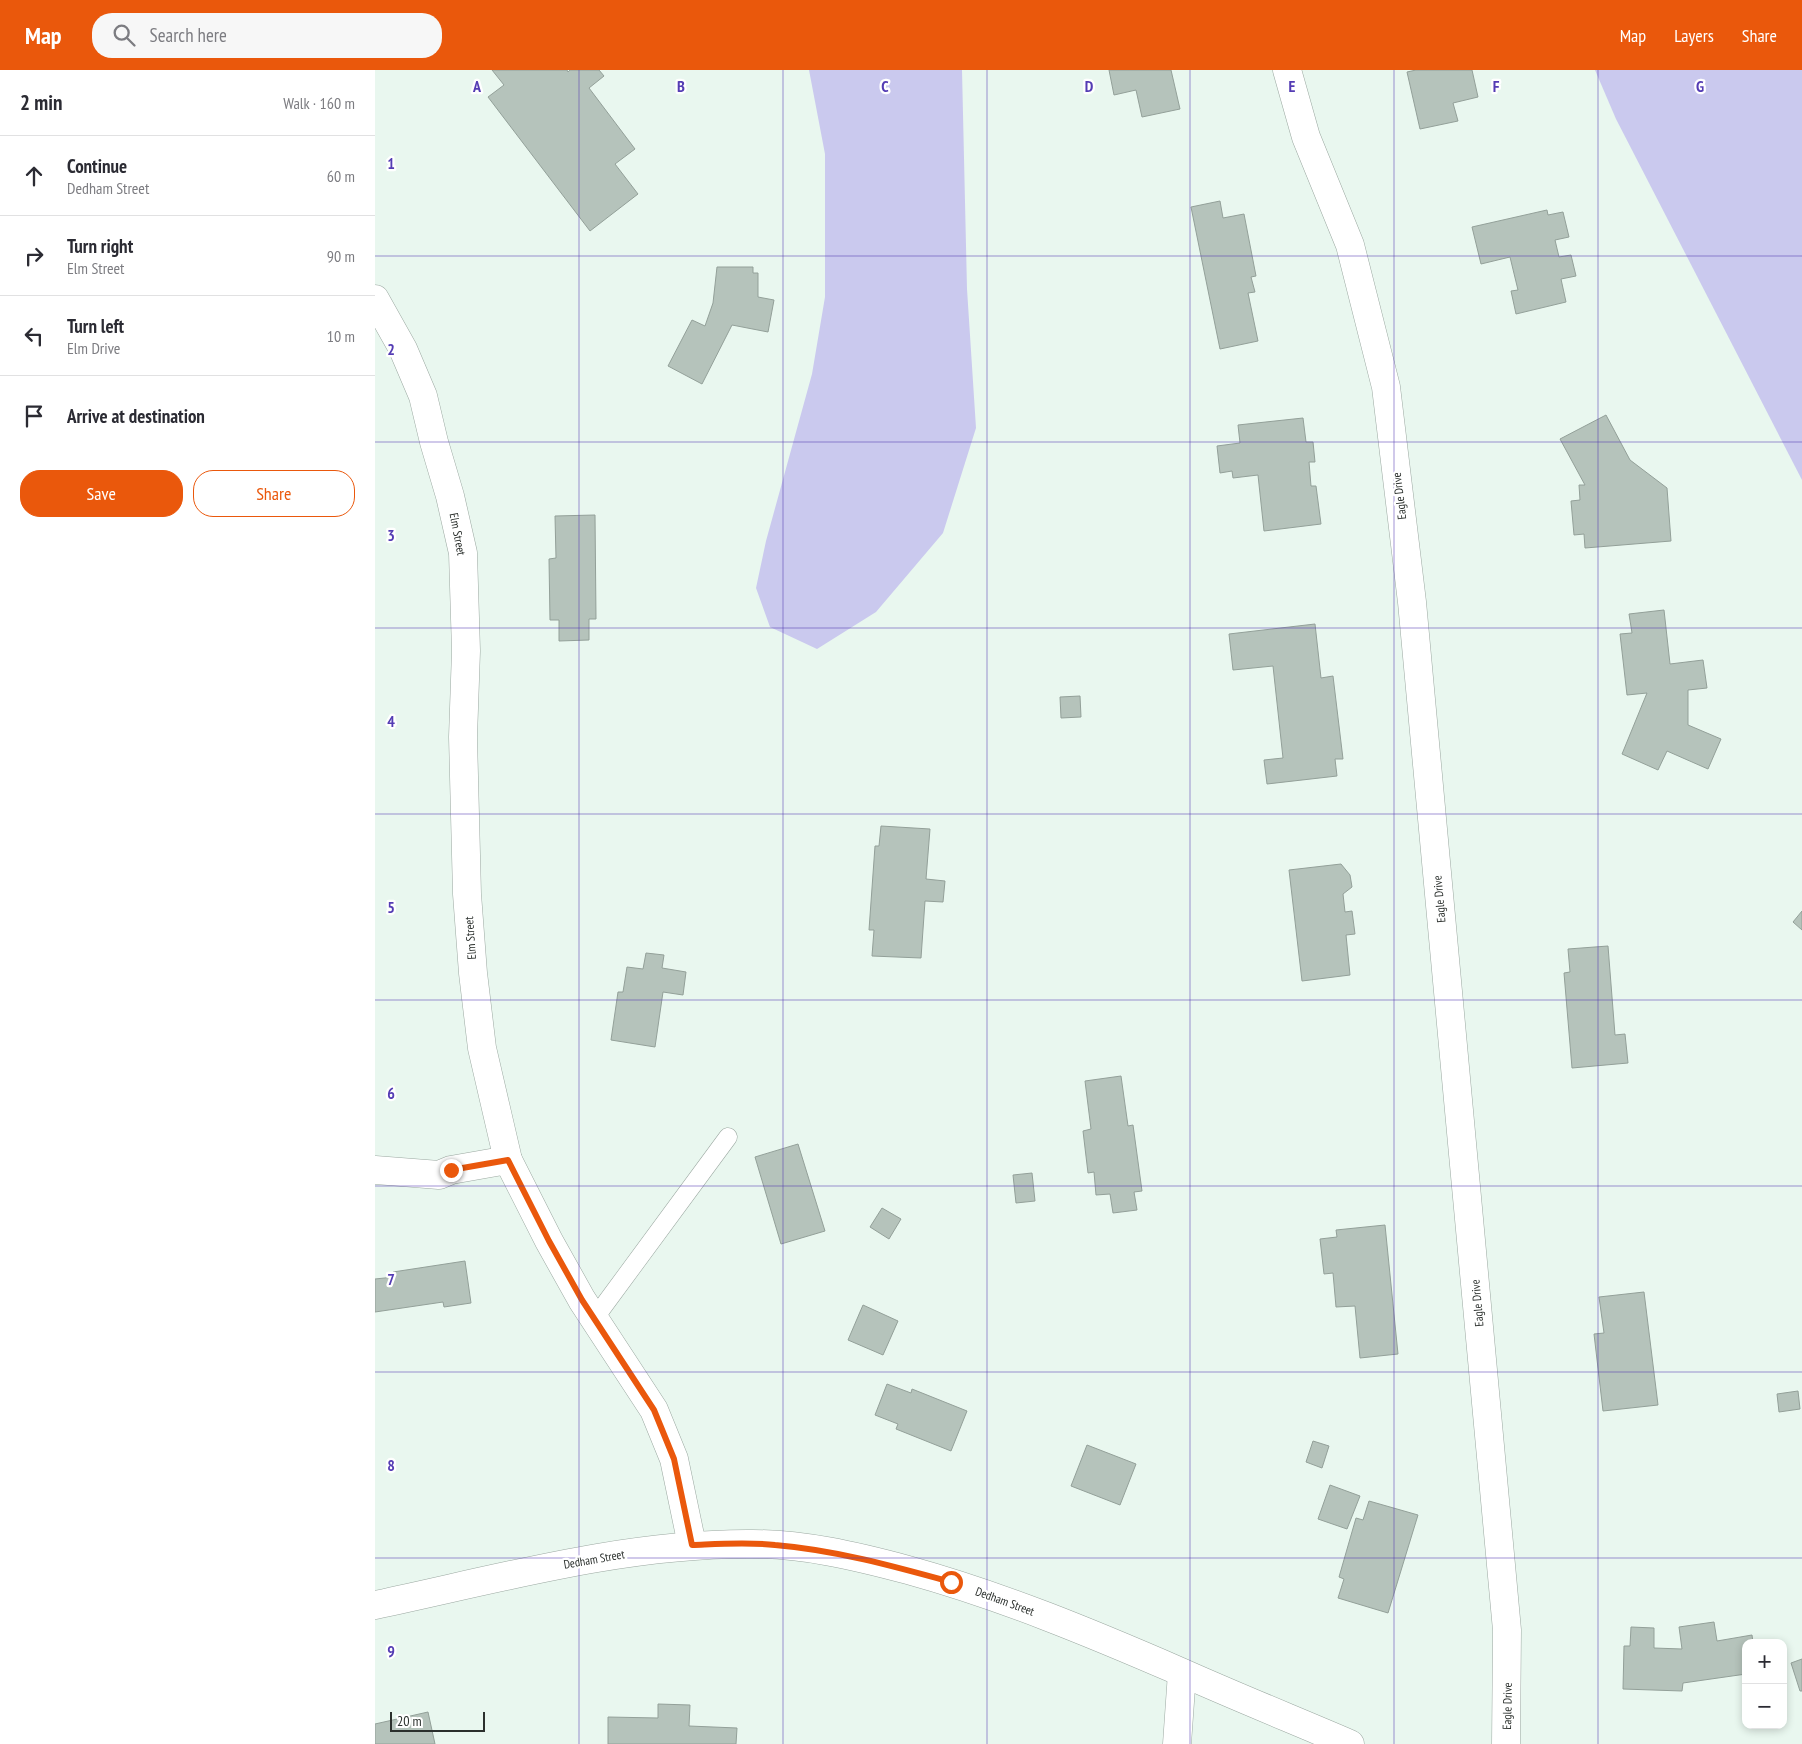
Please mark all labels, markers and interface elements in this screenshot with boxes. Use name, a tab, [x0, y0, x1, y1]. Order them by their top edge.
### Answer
search box	[92, 13, 442, 58]
text: Map	[25, 20, 62, 51]
icon: search	[110, 21, 138, 49]
text: Search here	[150, 23, 227, 47]
text: Map	[1620, 24, 1646, 47]
text: Layers	[1674, 24, 1714, 47]
text: Share	[1742, 24, 1777, 47]
text: A	[472, 76, 482, 96]
text: B	[677, 76, 685, 96]
text: C	[881, 76, 889, 96]
text: D	[1085, 76, 1094, 96]
text: E	[1289, 76, 1296, 96]
text: F	[1493, 76, 1500, 96]
text: G	[1696, 76, 1704, 96]
text: 2 min	[20, 89, 62, 116]
text: Walk · 160 m	[283, 93, 355, 113]
text: 1	[387, 153, 395, 173]
text: Continue	[67, 154, 127, 178]
icon: ahead	[20, 162, 48, 190]
text: 60 m	[327, 166, 355, 186]
text: Dedham Street	[67, 178, 149, 198]
text: Turn right	[67, 234, 133, 258]
icon: right	[20, 242, 48, 270]
text: 90 m	[327, 246, 355, 266]
text: Elm Street	[67, 258, 125, 278]
text: Turn left	[67, 314, 124, 338]
icon: left	[20, 322, 48, 350]
text: 10 m	[327, 326, 355, 346]
text: Elm Drive	[67, 338, 120, 358]
text: 2	[387, 339, 395, 359]
icon: arrive	[20, 402, 48, 430]
text: Arrive at destination	[67, 404, 205, 428]
button: Save	[20, 470, 183, 517]
button: Share	[193, 470, 355, 517]
street label: Eagle Drive	[1389, 472, 1409, 520]
street label: Elm Street	[447, 511, 470, 557]
text: 3	[387, 525, 395, 545]
text: 4	[387, 711, 395, 731]
street label: Eagle Drive	[1429, 875, 1449, 923]
text: 5	[387, 897, 395, 917]
street label: Elm Street	[461, 915, 479, 960]
text: 6	[387, 1083, 395, 1103]
route end	[440, 1159, 463, 1182]
text: 7	[387, 1269, 395, 1289]
street label: Eagle Drive	[1467, 1279, 1487, 1327]
text: 8	[387, 1455, 395, 1475]
street label: Dedham Street	[562, 1546, 626, 1572]
route start	[940, 1571, 963, 1594]
street label: Dedham Street	[973, 1583, 1037, 1619]
map controls	[1742, 1639, 1787, 1729]
button: +	[1742, 1639, 1787, 1684]
text: 9	[387, 1641, 395, 1661]
street label: Eagle Drive	[1499, 1682, 1515, 1730]
button: −	[1742, 1684, 1787, 1729]
scale bar	[390, 1709, 485, 1732]
text: 20 m	[397, 1712, 422, 1730]

